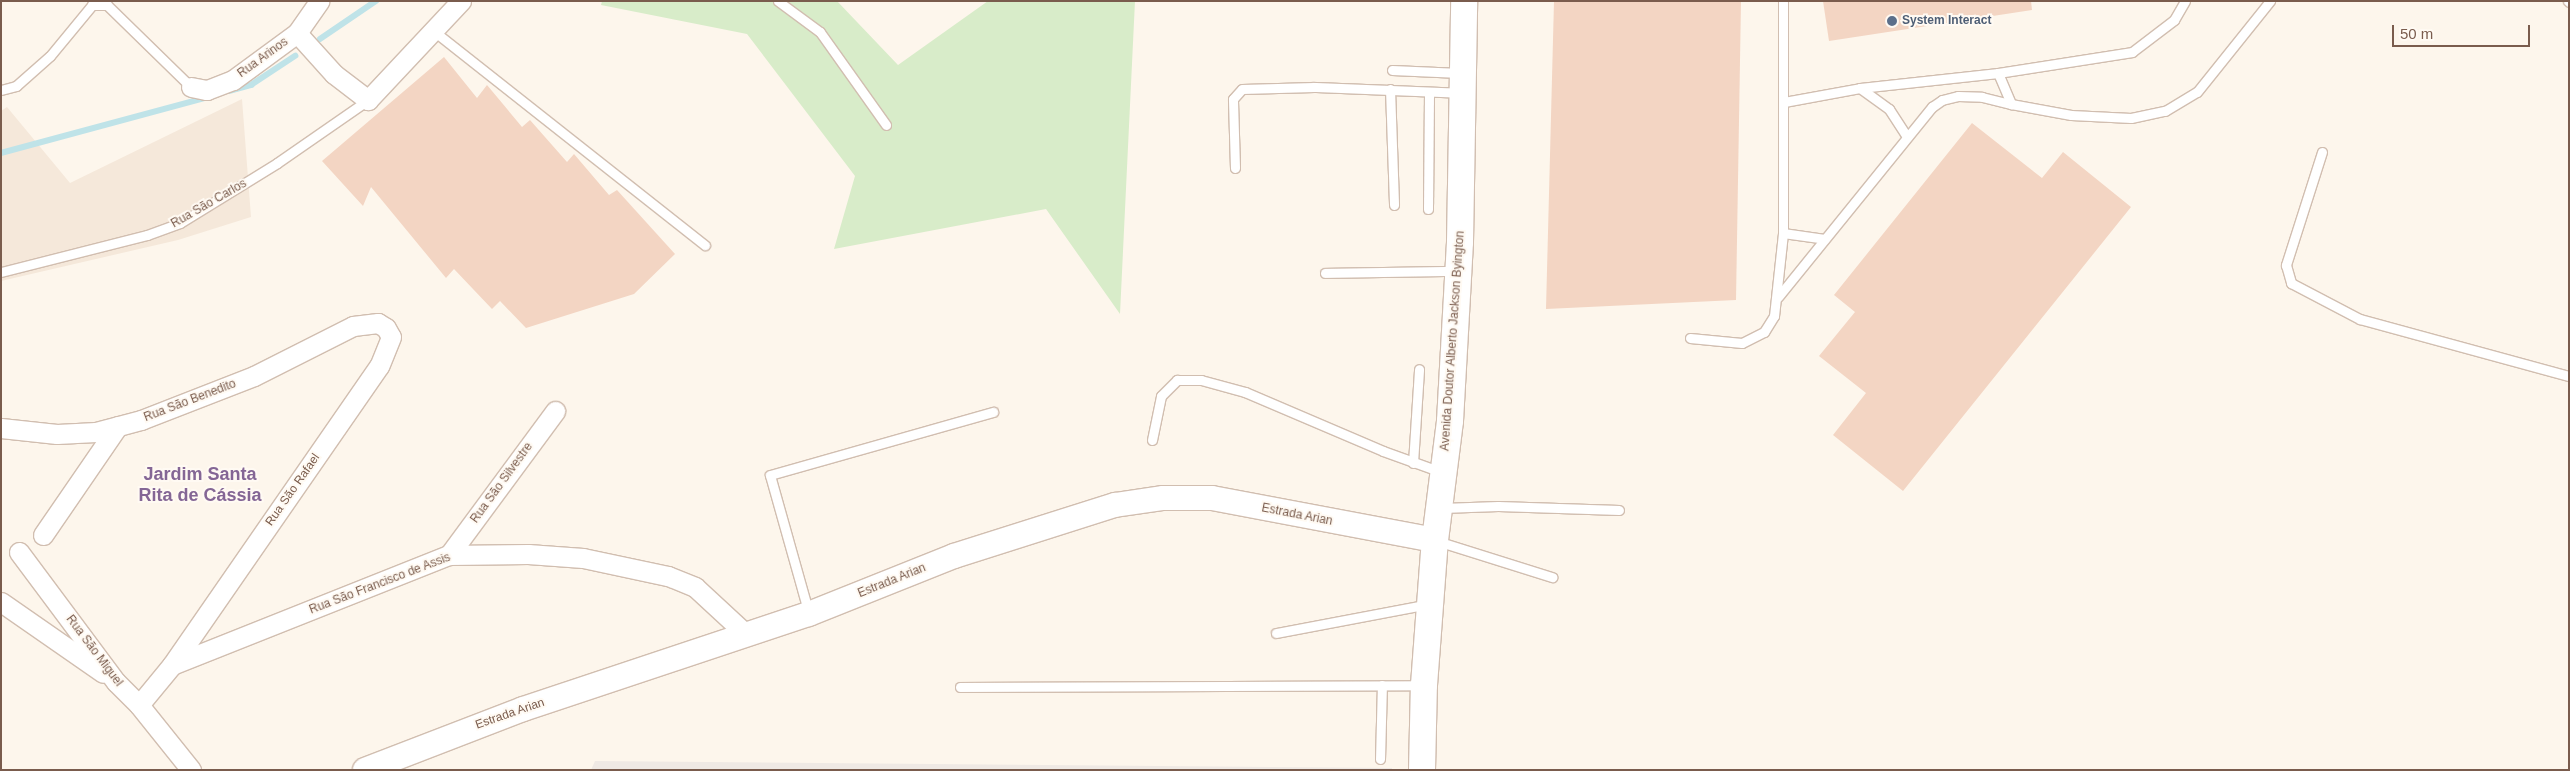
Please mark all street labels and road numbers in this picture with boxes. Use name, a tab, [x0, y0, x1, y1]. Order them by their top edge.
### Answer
street label: Rua Arinos	[235, 35, 291, 81]
street label: Rua São Carlos	[169, 177, 249, 231]
street label: Avenida Doutor Alberto Jackson Byington	[1438, 230, 1468, 452]
street label: Rua São Benedito	[142, 377, 238, 425]
street label: Rua São Silvestre	[468, 440, 536, 526]
street label: Rua São Rafael	[263, 451, 323, 529]
street label: Estrada Arian	[1260, 501, 1334, 529]
street label: Rua São Francisco de Assis	[307, 550, 453, 618]
street label: Estrada Arian	[856, 561, 928, 601]
street label: Rua São Miguel	[63, 613, 125, 689]
street label: Estrada Arian	[473, 695, 547, 733]

